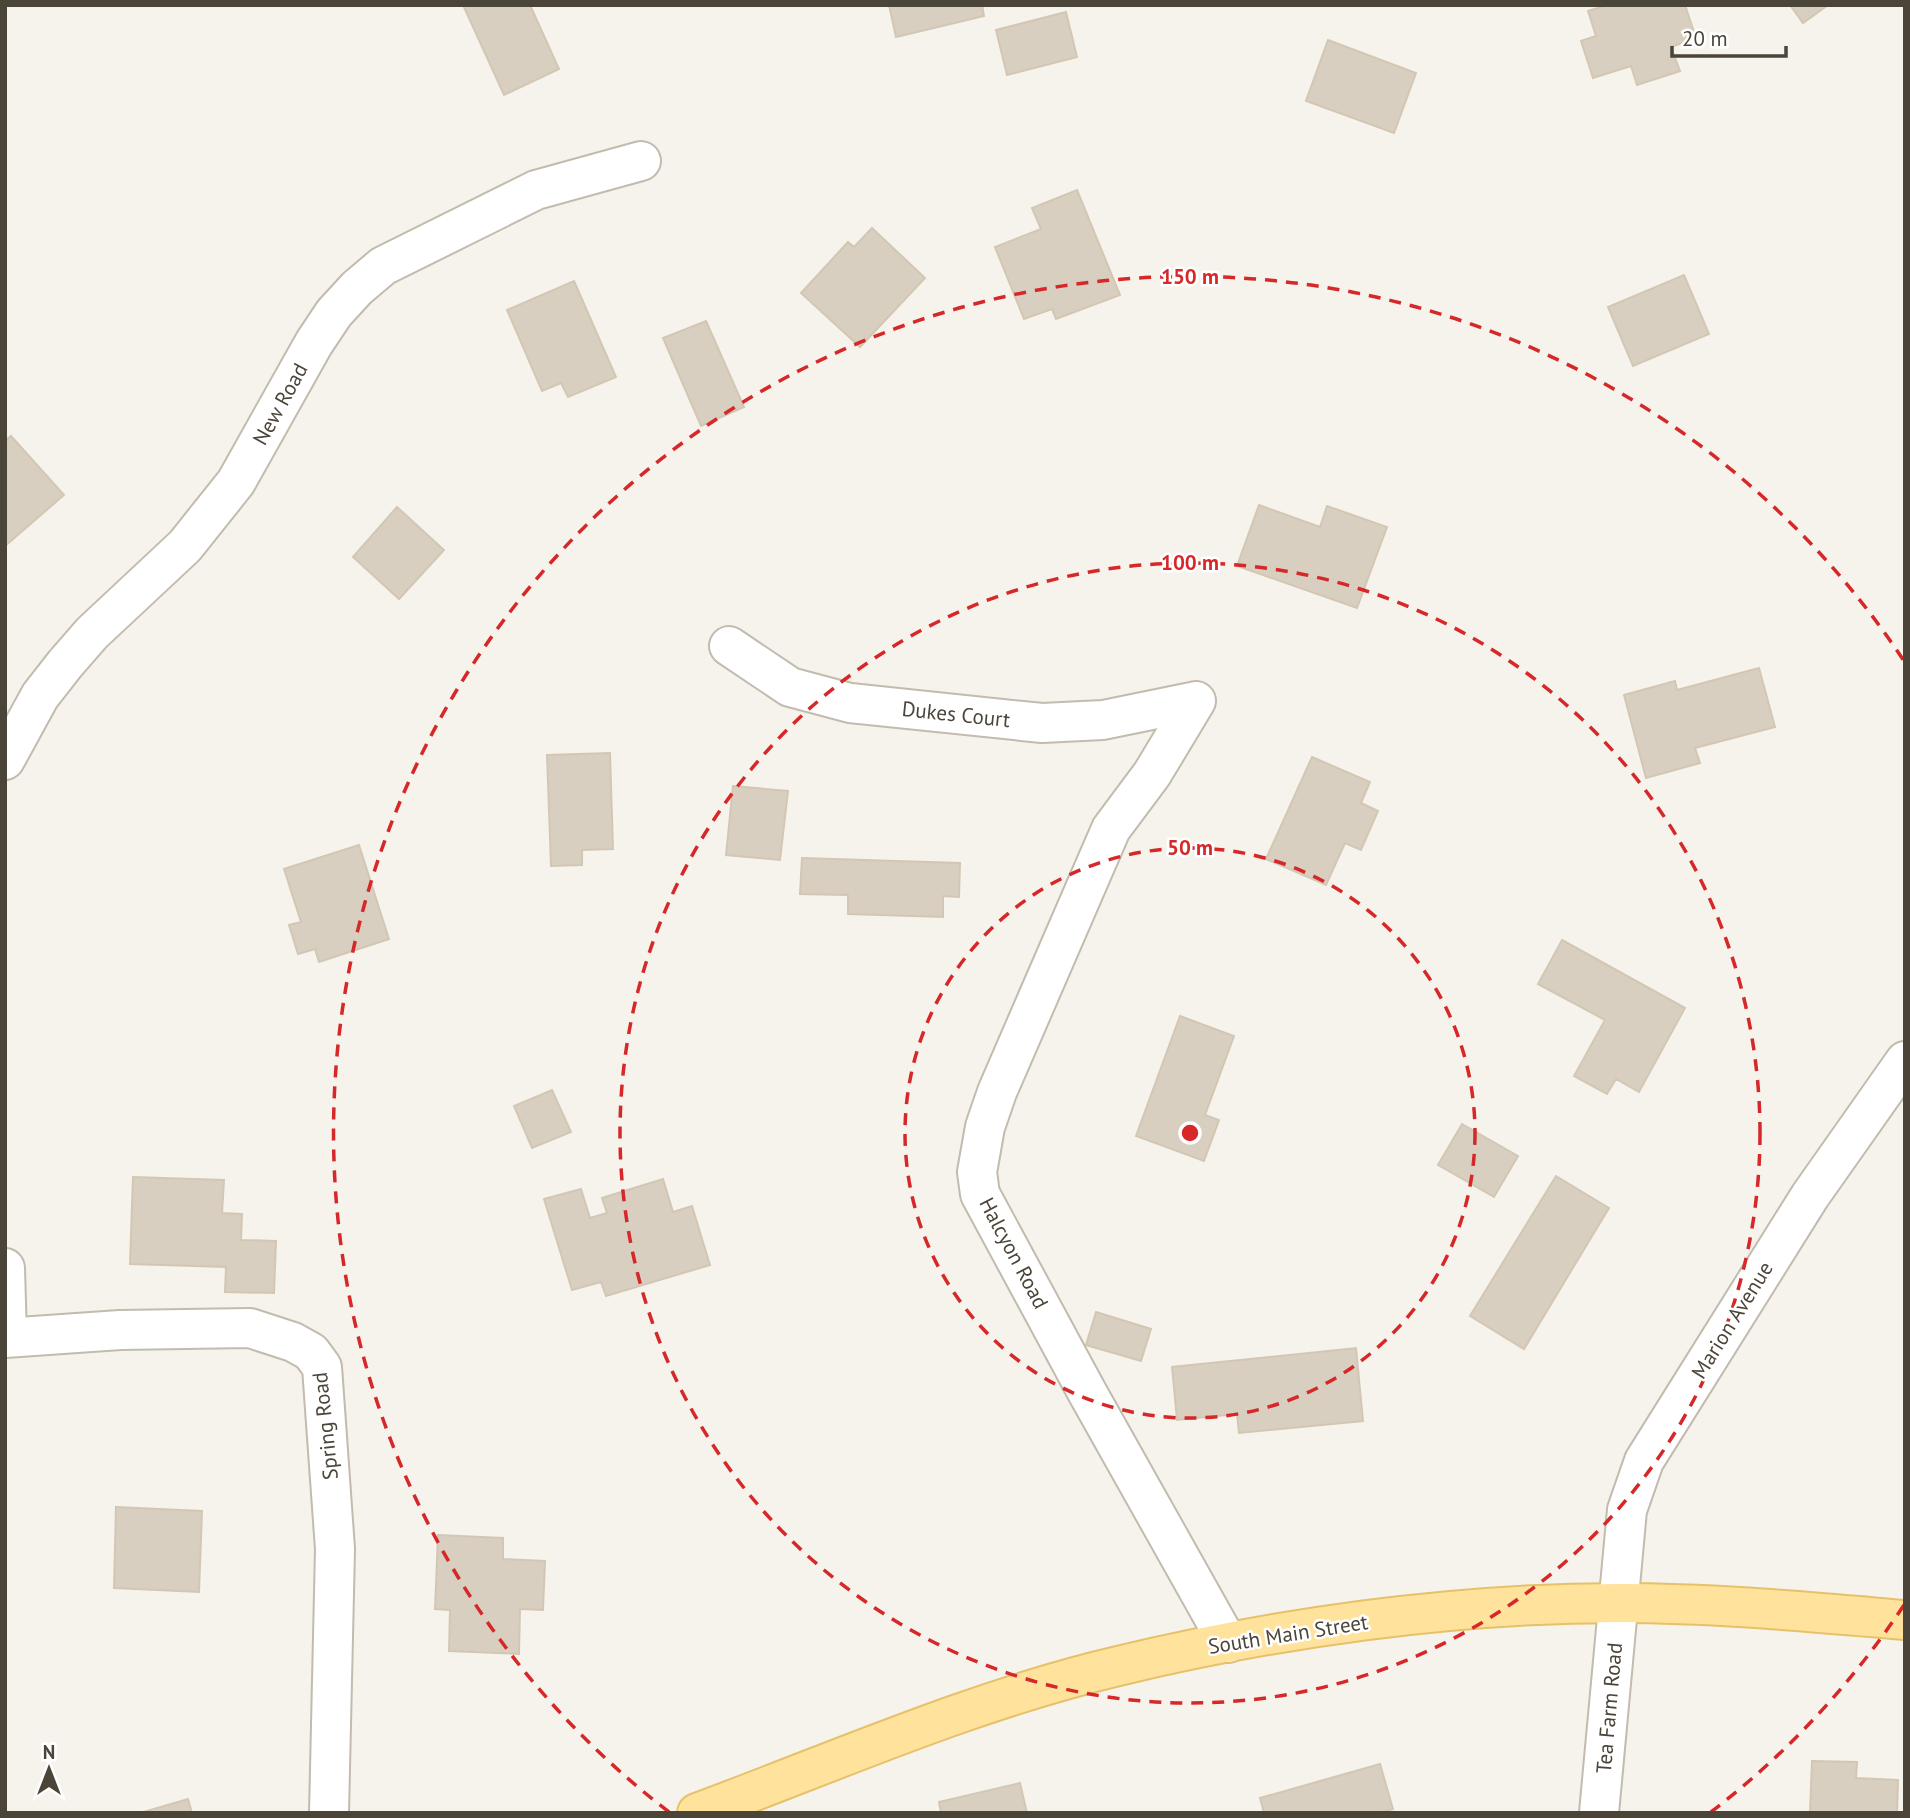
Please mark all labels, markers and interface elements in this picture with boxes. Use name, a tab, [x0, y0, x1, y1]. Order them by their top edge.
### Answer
scale bar	[1672, 14, 1786, 58]
text: 20 m	[1682, 25, 1728, 52]
text: 150 m	[1161, 263, 1219, 290]
street label: New Road	[246, 358, 314, 450]
text: 100 m	[1161, 549, 1219, 576]
street label: Dukes Court	[901, 695, 1011, 733]
text: 50 m	[1167, 834, 1213, 861]
centre of rings	[1178, 1121, 1202, 1145]
street label: Halcyon Road	[973, 1193, 1055, 1313]
street label: Marion Avenue	[1685, 1256, 1779, 1384]
street label: Spring Road	[306, 1371, 344, 1481]
street label: South Main Street	[1206, 1608, 1370, 1660]
street label: Tea Farm Road	[1590, 1641, 1628, 1775]
north arrow	[14, 1734, 84, 1804]
text: N	[43, 1740, 55, 1764]

